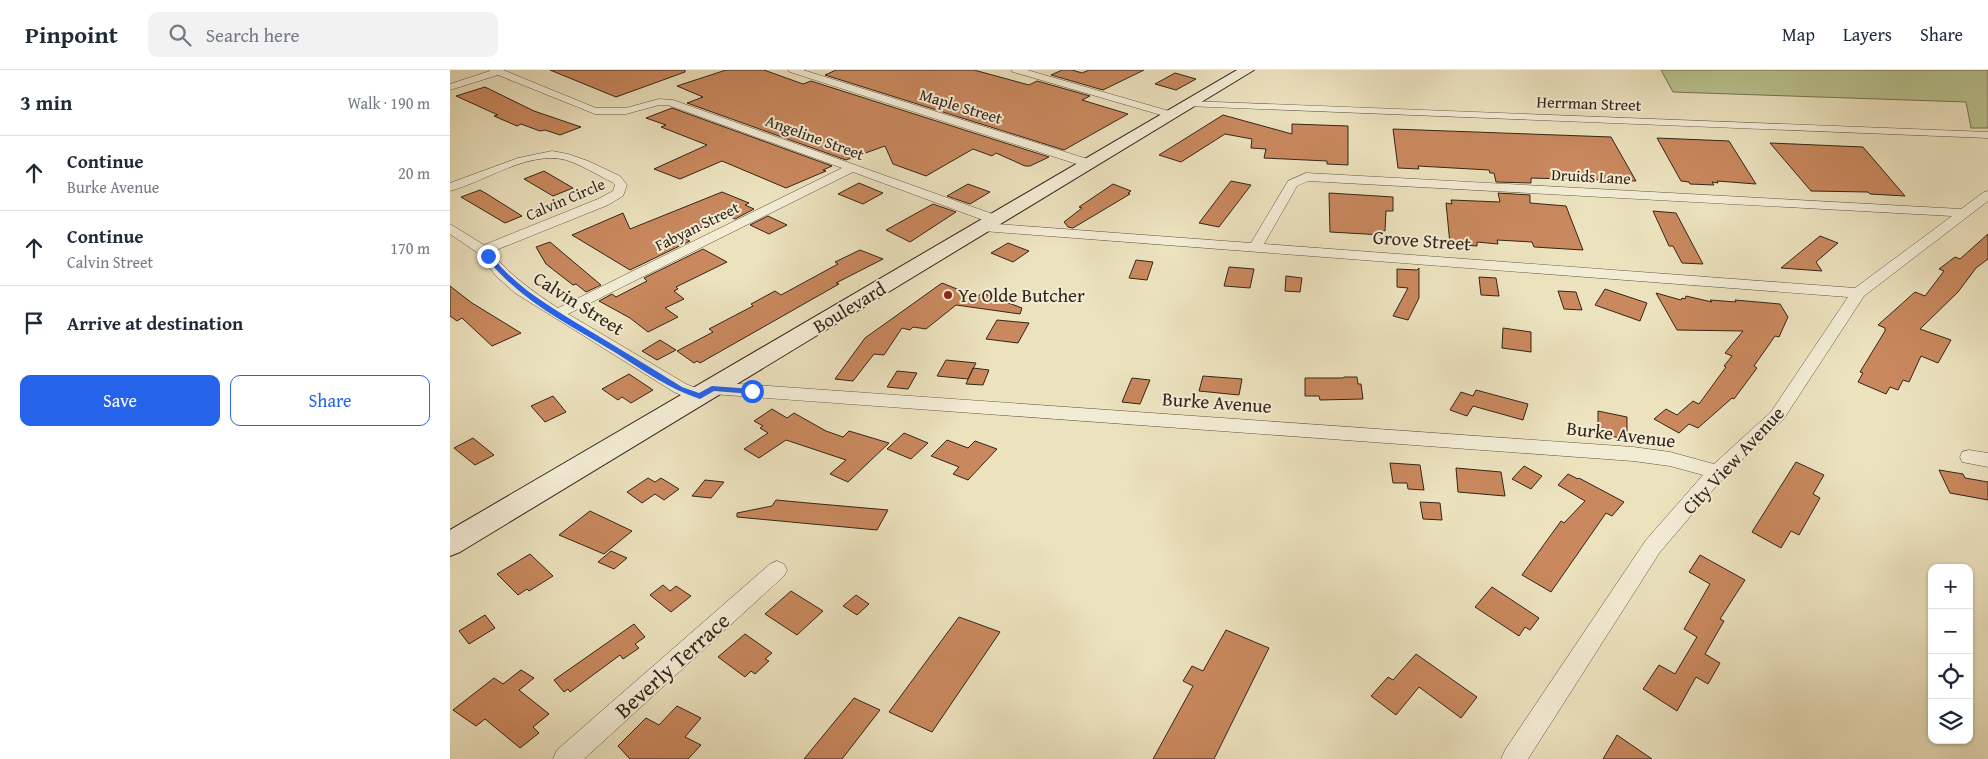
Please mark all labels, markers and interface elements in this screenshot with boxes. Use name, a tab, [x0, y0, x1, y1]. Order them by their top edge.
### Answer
search box	[148, 12, 498, 57]
text: Pinpoint	[25, 17, 118, 52]
icon: search	[166, 21, 194, 49]
text: Search here	[206, 21, 299, 49]
text: Map	[1782, 21, 1815, 48]
text: Layers	[1843, 21, 1892, 48]
text: Share	[1920, 21, 1963, 48]
street label: Maple Street	[917, 82, 1006, 130]
text: 3 min	[20, 87, 72, 118]
street label: Herrman Street	[1536, 89, 1642, 117]
text: Walk · 190 m	[347, 91, 430, 115]
street label: Angeline Street	[762, 108, 868, 166]
text: Continue	[67, 147, 144, 175]
icon: ahead	[20, 159, 48, 187]
text: 20 m	[398, 161, 430, 185]
street label: Druids Lane	[1551, 162, 1631, 190]
street label: Calvin Circle	[522, 172, 608, 226]
text: Burke Avenue	[67, 175, 159, 199]
street label: Fabyan Street	[651, 195, 744, 257]
text: Continue	[67, 222, 144, 250]
street label: Grove Street	[1372, 223, 1472, 257]
icon: ahead	[20, 234, 48, 262]
text: 170 m	[390, 236, 430, 260]
route end	[477, 245, 500, 268]
text: Calvin Street	[67, 250, 153, 274]
street label: Calvin Street	[528, 264, 630, 342]
street label: Boulevard	[807, 274, 892, 340]
place label: Ye Olde Butcher	[958, 281, 1085, 309]
marker: Ye Olde Butcher	[942, 289, 954, 301]
icon: arrive	[20, 309, 48, 337]
text: Arrive at destination	[67, 309, 243, 337]
button: Save	[20, 375, 220, 426]
button: Share	[230, 375, 430, 426]
route start	[741, 380, 764, 403]
street label: Burke Avenue	[1161, 384, 1273, 420]
street label: City View Avenue	[1675, 400, 1791, 520]
street label: Burke Avenue	[1565, 413, 1677, 455]
map controls	[1928, 564, 1973, 744]
button: +	[1928, 564, 1973, 609]
street label: Beverly Terrace	[607, 605, 737, 725]
button: −	[1928, 609, 1973, 654]
button: locate	[1928, 654, 1973, 699]
button: layers	[1928, 699, 1973, 744]

